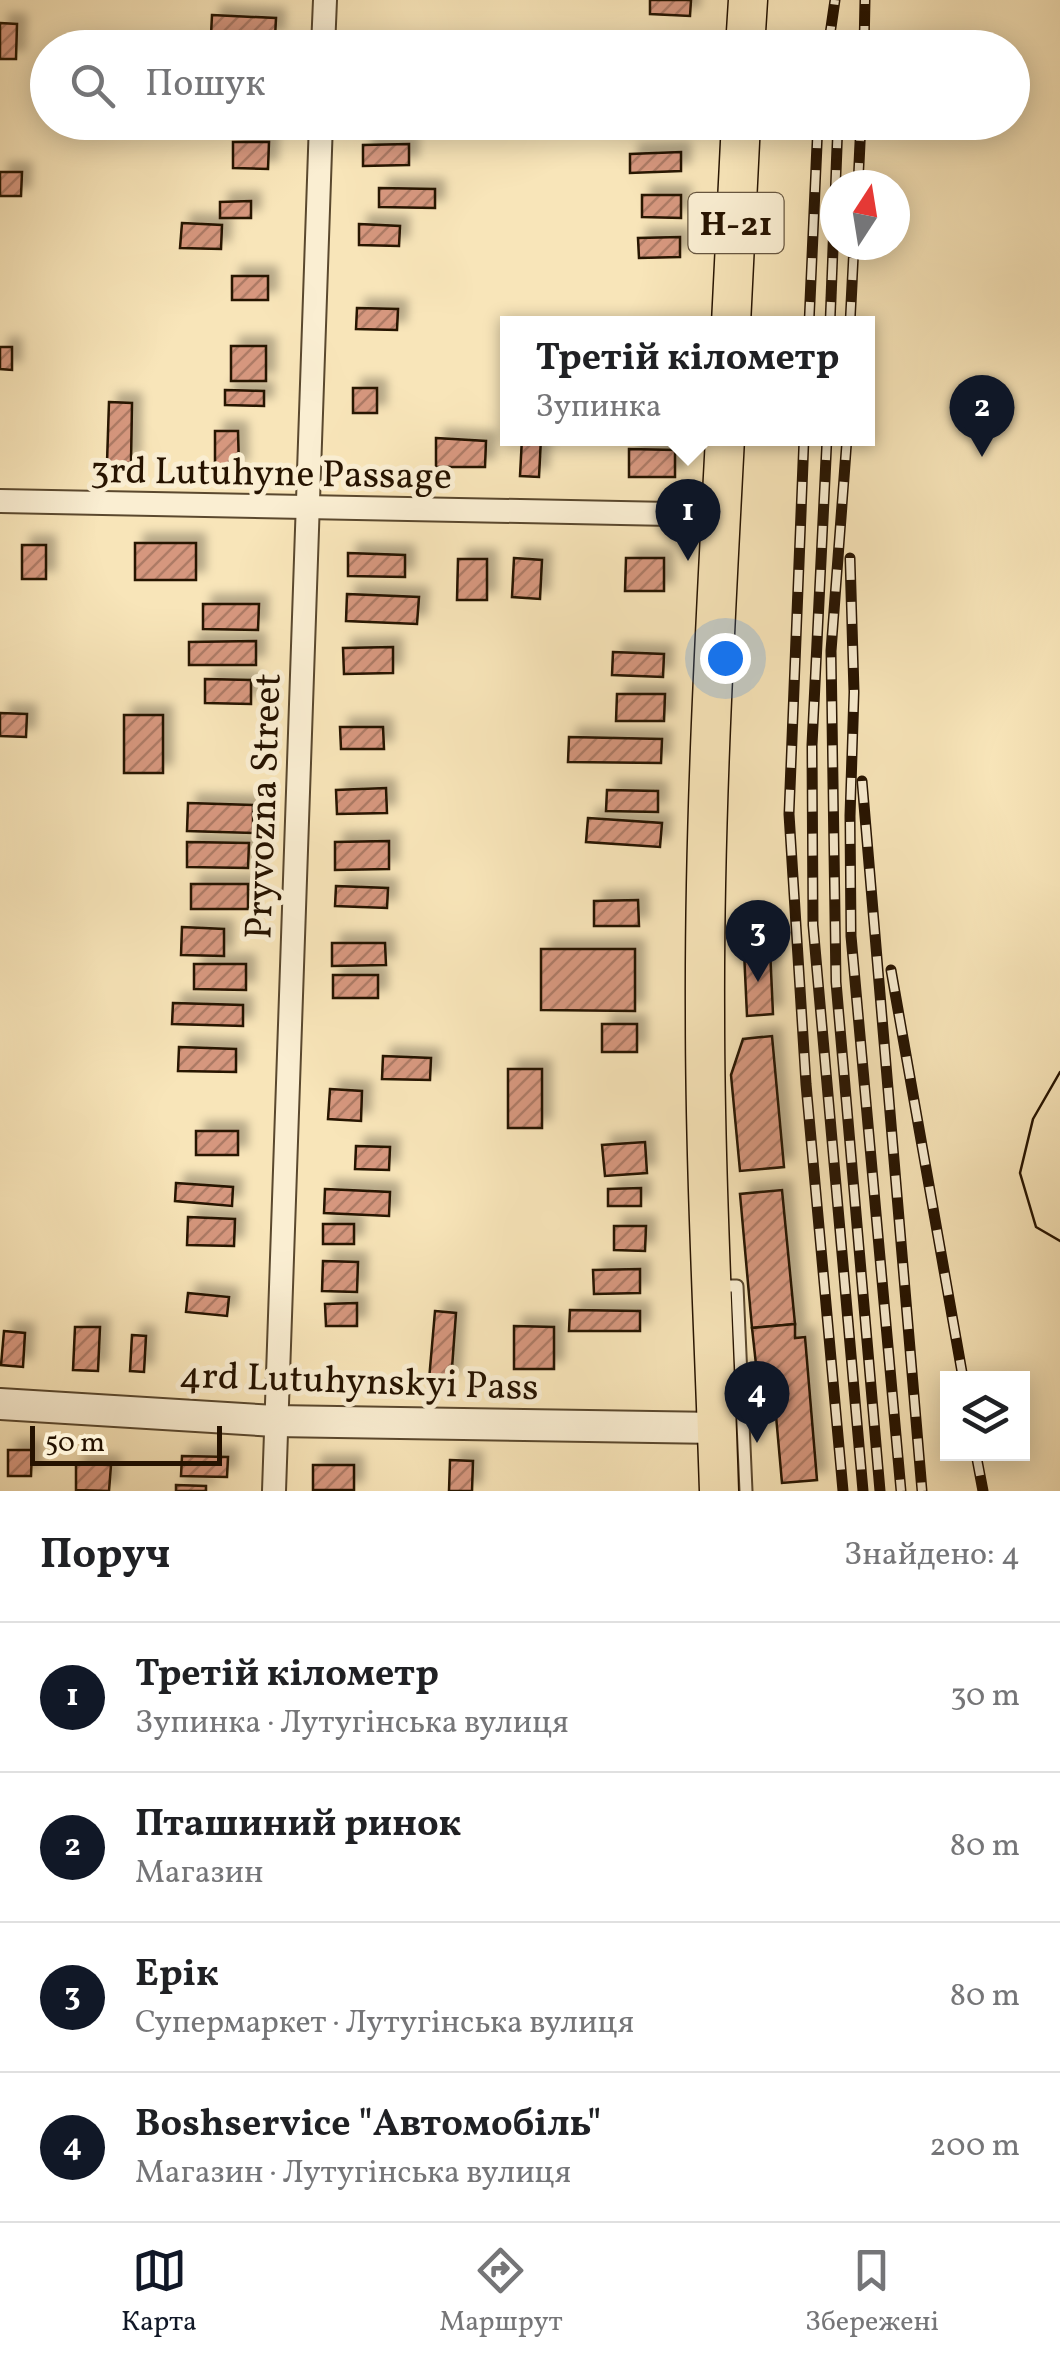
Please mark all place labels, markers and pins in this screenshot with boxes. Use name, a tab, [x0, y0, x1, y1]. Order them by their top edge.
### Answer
pin: 2	[950, 374, 1014, 457]
pin: 1	[656, 478, 720, 561]
pin: 3	[726, 900, 790, 982]
pin: 4	[724, 1360, 790, 1443]

